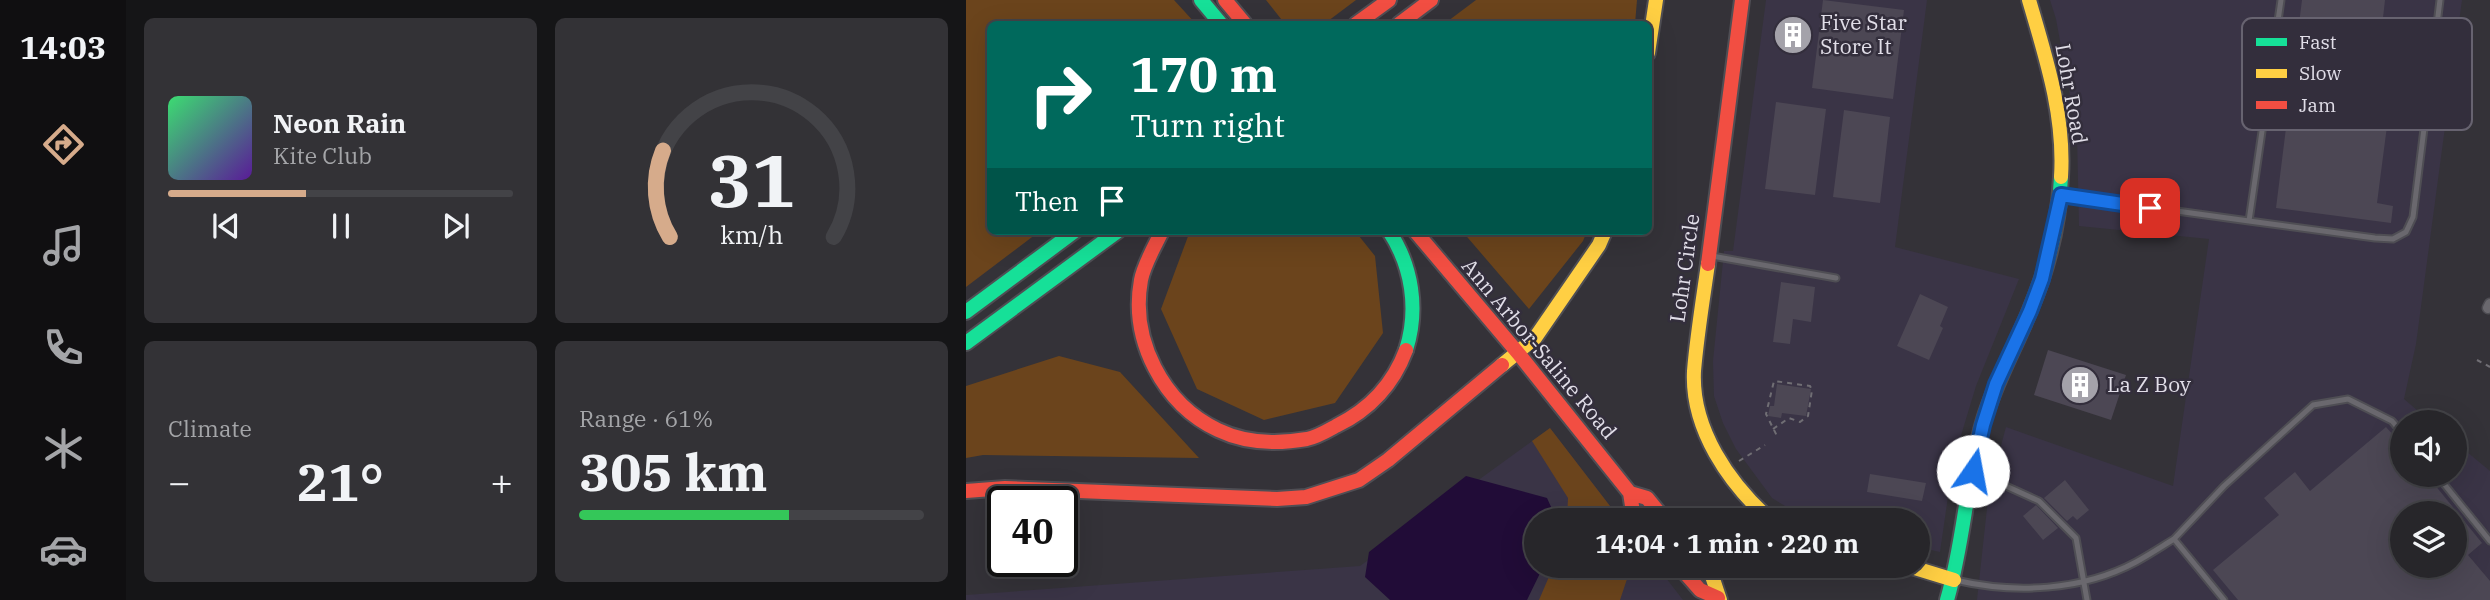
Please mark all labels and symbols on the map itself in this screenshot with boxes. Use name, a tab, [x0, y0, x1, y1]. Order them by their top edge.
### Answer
place label: Five Star Store It	[1820, 8, 1908, 60]
building icon: Five Star Store It	[1772, 14, 1814, 56]
legend	[2242, 18, 2472, 130]
text: Fast	[2299, 30, 2337, 54]
street label: Lohr Road	[2049, 41, 2095, 147]
text: Slow	[2299, 61, 2341, 85]
text: Jam	[2299, 93, 2336, 117]
pin	[2120, 178, 2180, 238]
street label: Lohr Circle	[1663, 212, 1705, 324]
street label: Ann Arbor-Saline Road	[1456, 252, 1624, 445]
building icon: La Z Boy	[2059, 364, 2101, 406]
place label: La Z Boy	[2107, 370, 2192, 398]
position arrow	[1936, 434, 2010, 508]
speed limit sign: 40	[987, 486, 1078, 577]

